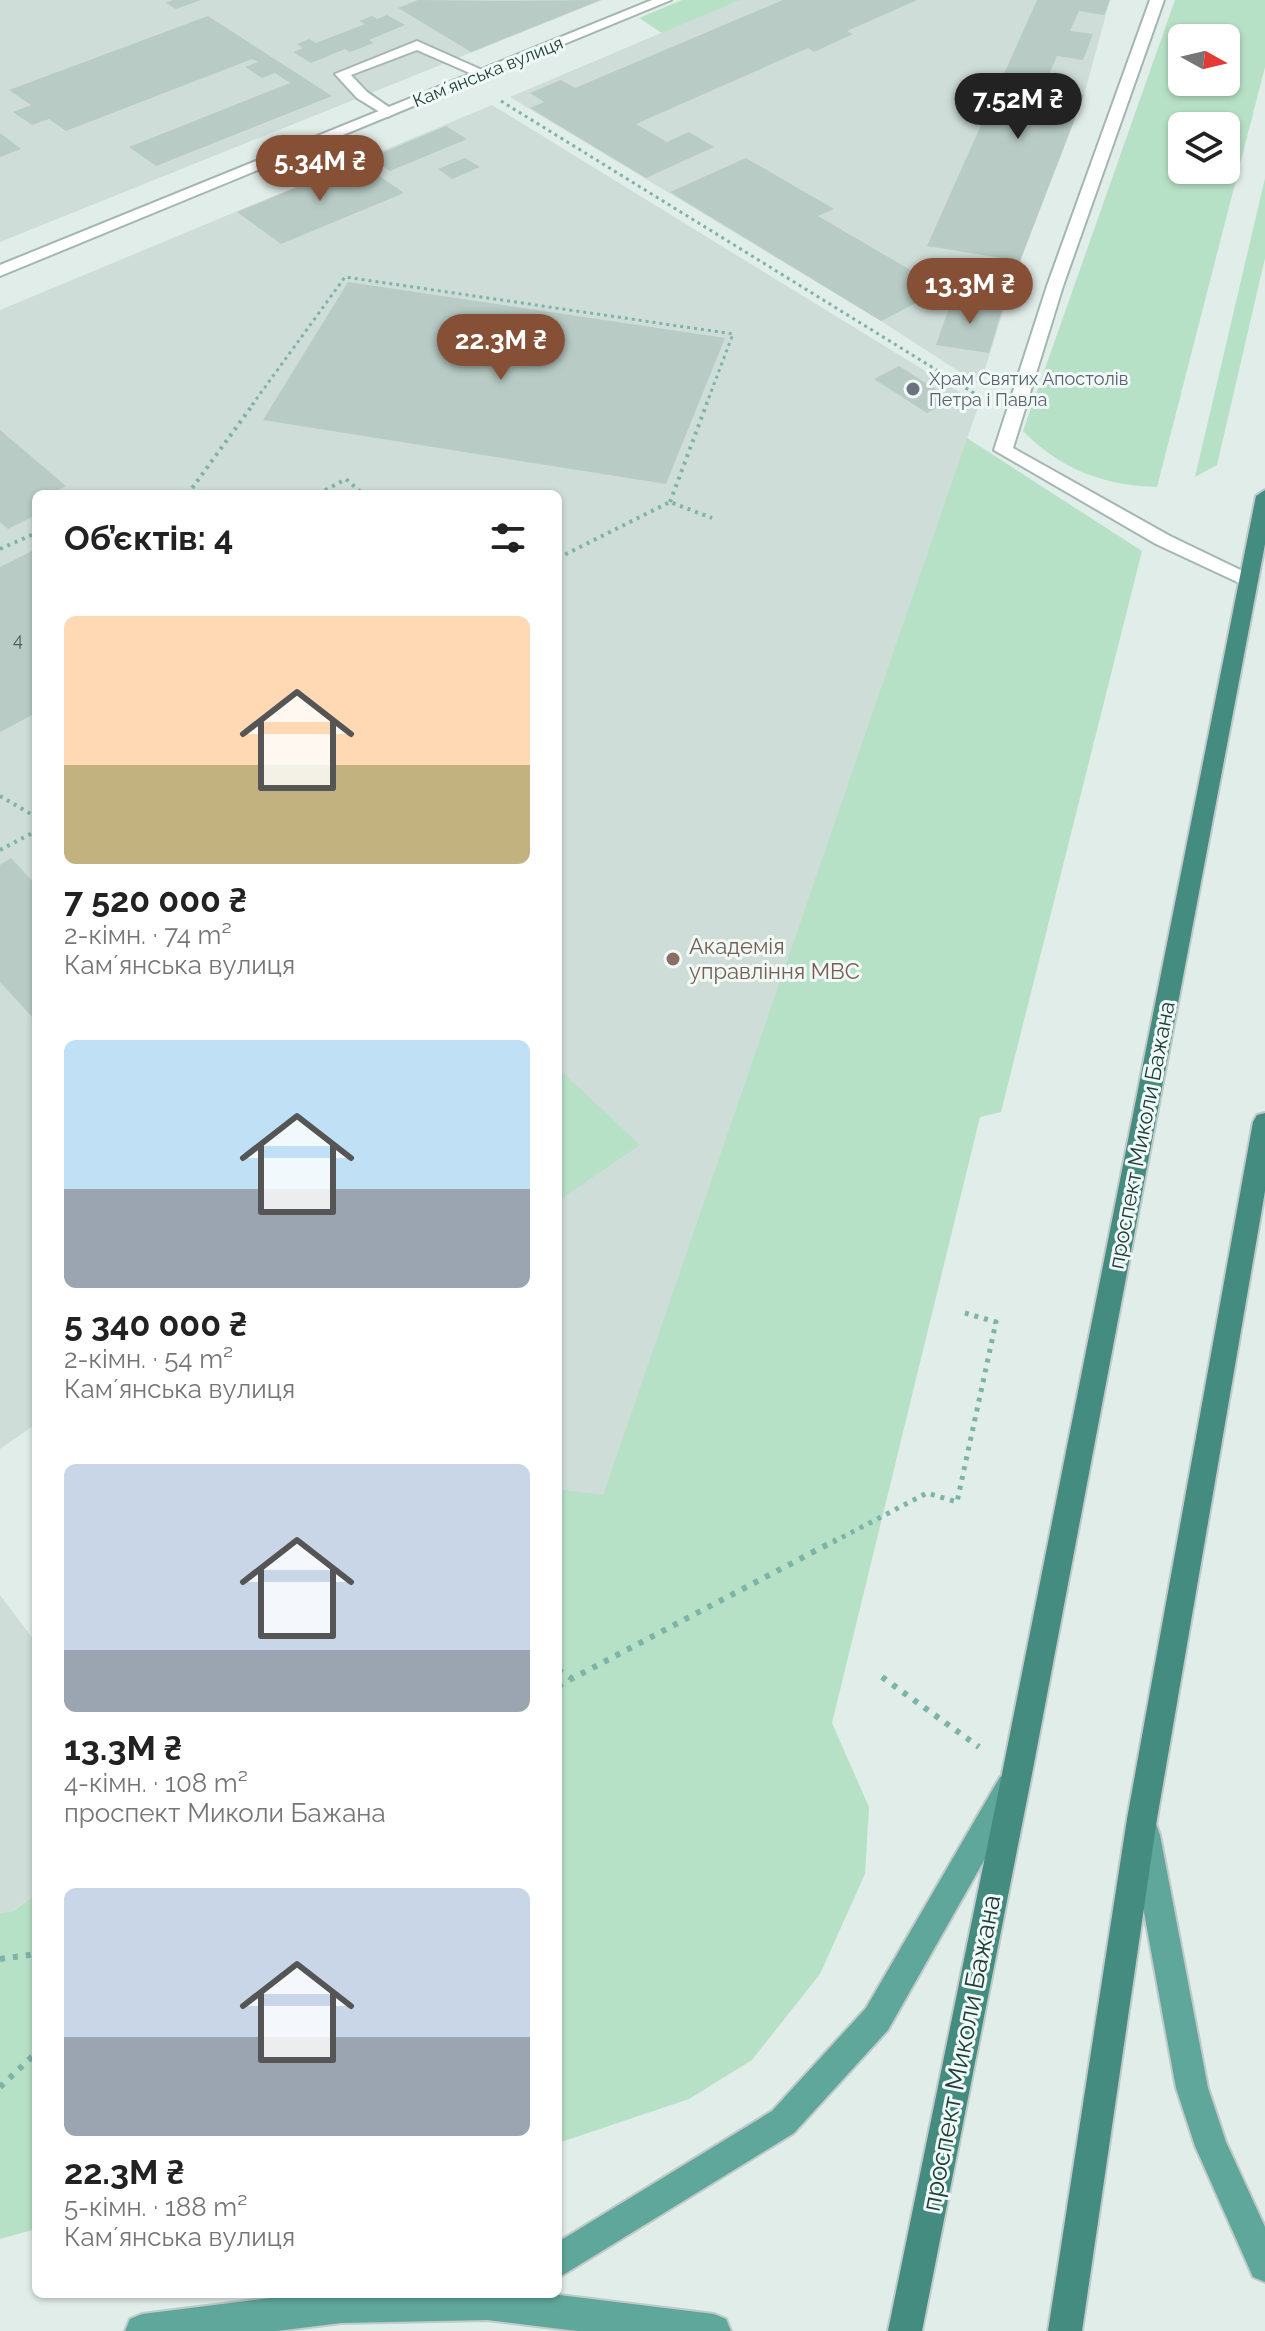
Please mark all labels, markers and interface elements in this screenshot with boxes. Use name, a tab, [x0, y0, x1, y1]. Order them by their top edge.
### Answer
north arrow	[1168, 24, 1240, 96]
map controls	[1168, 24, 1240, 184]
street label: Камʼянська вулиця	[410, 32, 566, 111]
pin: 7.52M ₴	[944, 73, 1092, 141]
text: 7.52M ₴	[973, 84, 1063, 114]
button: layers	[1168, 112, 1240, 184]
pin: 5.34M ₴	[246, 135, 394, 203]
text: 5.34M ₴	[274, 146, 366, 176]
pin: 13.3M ₴	[896, 258, 1044, 326]
text: 13.3M ₴	[925, 269, 1015, 299]
pin: 22.3M ₴	[427, 314, 575, 382]
text: 22.3M ₴	[455, 325, 547, 355]
place label: Храм Святих Апостолів Петра і Павла	[929, 368, 1128, 410]
marker: Храм Святих Апостолів Петра і Павла	[904, 380, 922, 398]
icon: filters	[486, 516, 530, 560]
text: Об’єктів: 4	[64, 518, 233, 558]
house number: 4	[13, 629, 23, 650]
icon: home	[225, 668, 369, 812]
text: 7 520 000 ₴	[64, 880, 247, 920]
text: 2-кімн. · 74 m²	[64, 920, 232, 950]
place label: Академія управління МВС	[689, 933, 860, 984]
text: Камʼянська вулиця	[64, 950, 295, 980]
marker: Академія управління МВС	[664, 950, 682, 968]
street label: проспект Миколи Бажана	[1102, 999, 1180, 1271]
icon: home	[225, 1092, 369, 1236]
text: 5 340 000 ₴	[64, 1304, 247, 1344]
text: 2-кімн. · 54 m²	[64, 1344, 233, 1374]
text: Камʼянська вулиця	[64, 1374, 295, 1404]
icon: home	[225, 1516, 369, 1660]
text: 13.3M ₴	[64, 1728, 182, 1768]
text: 4-кімн. · 108 m²	[64, 1768, 248, 1798]
text: проспект Миколи Бажана	[64, 1798, 386, 1828]
street label: проспект Миколи Бажана	[916, 1892, 1006, 2214]
icon: home	[225, 1940, 369, 2084]
text: 22.3M ₴	[64, 2152, 185, 2192]
text: 5-кімн. · 188 m²	[64, 2192, 247, 2222]
text: Камʼянська вулиця	[64, 2222, 295, 2252]

